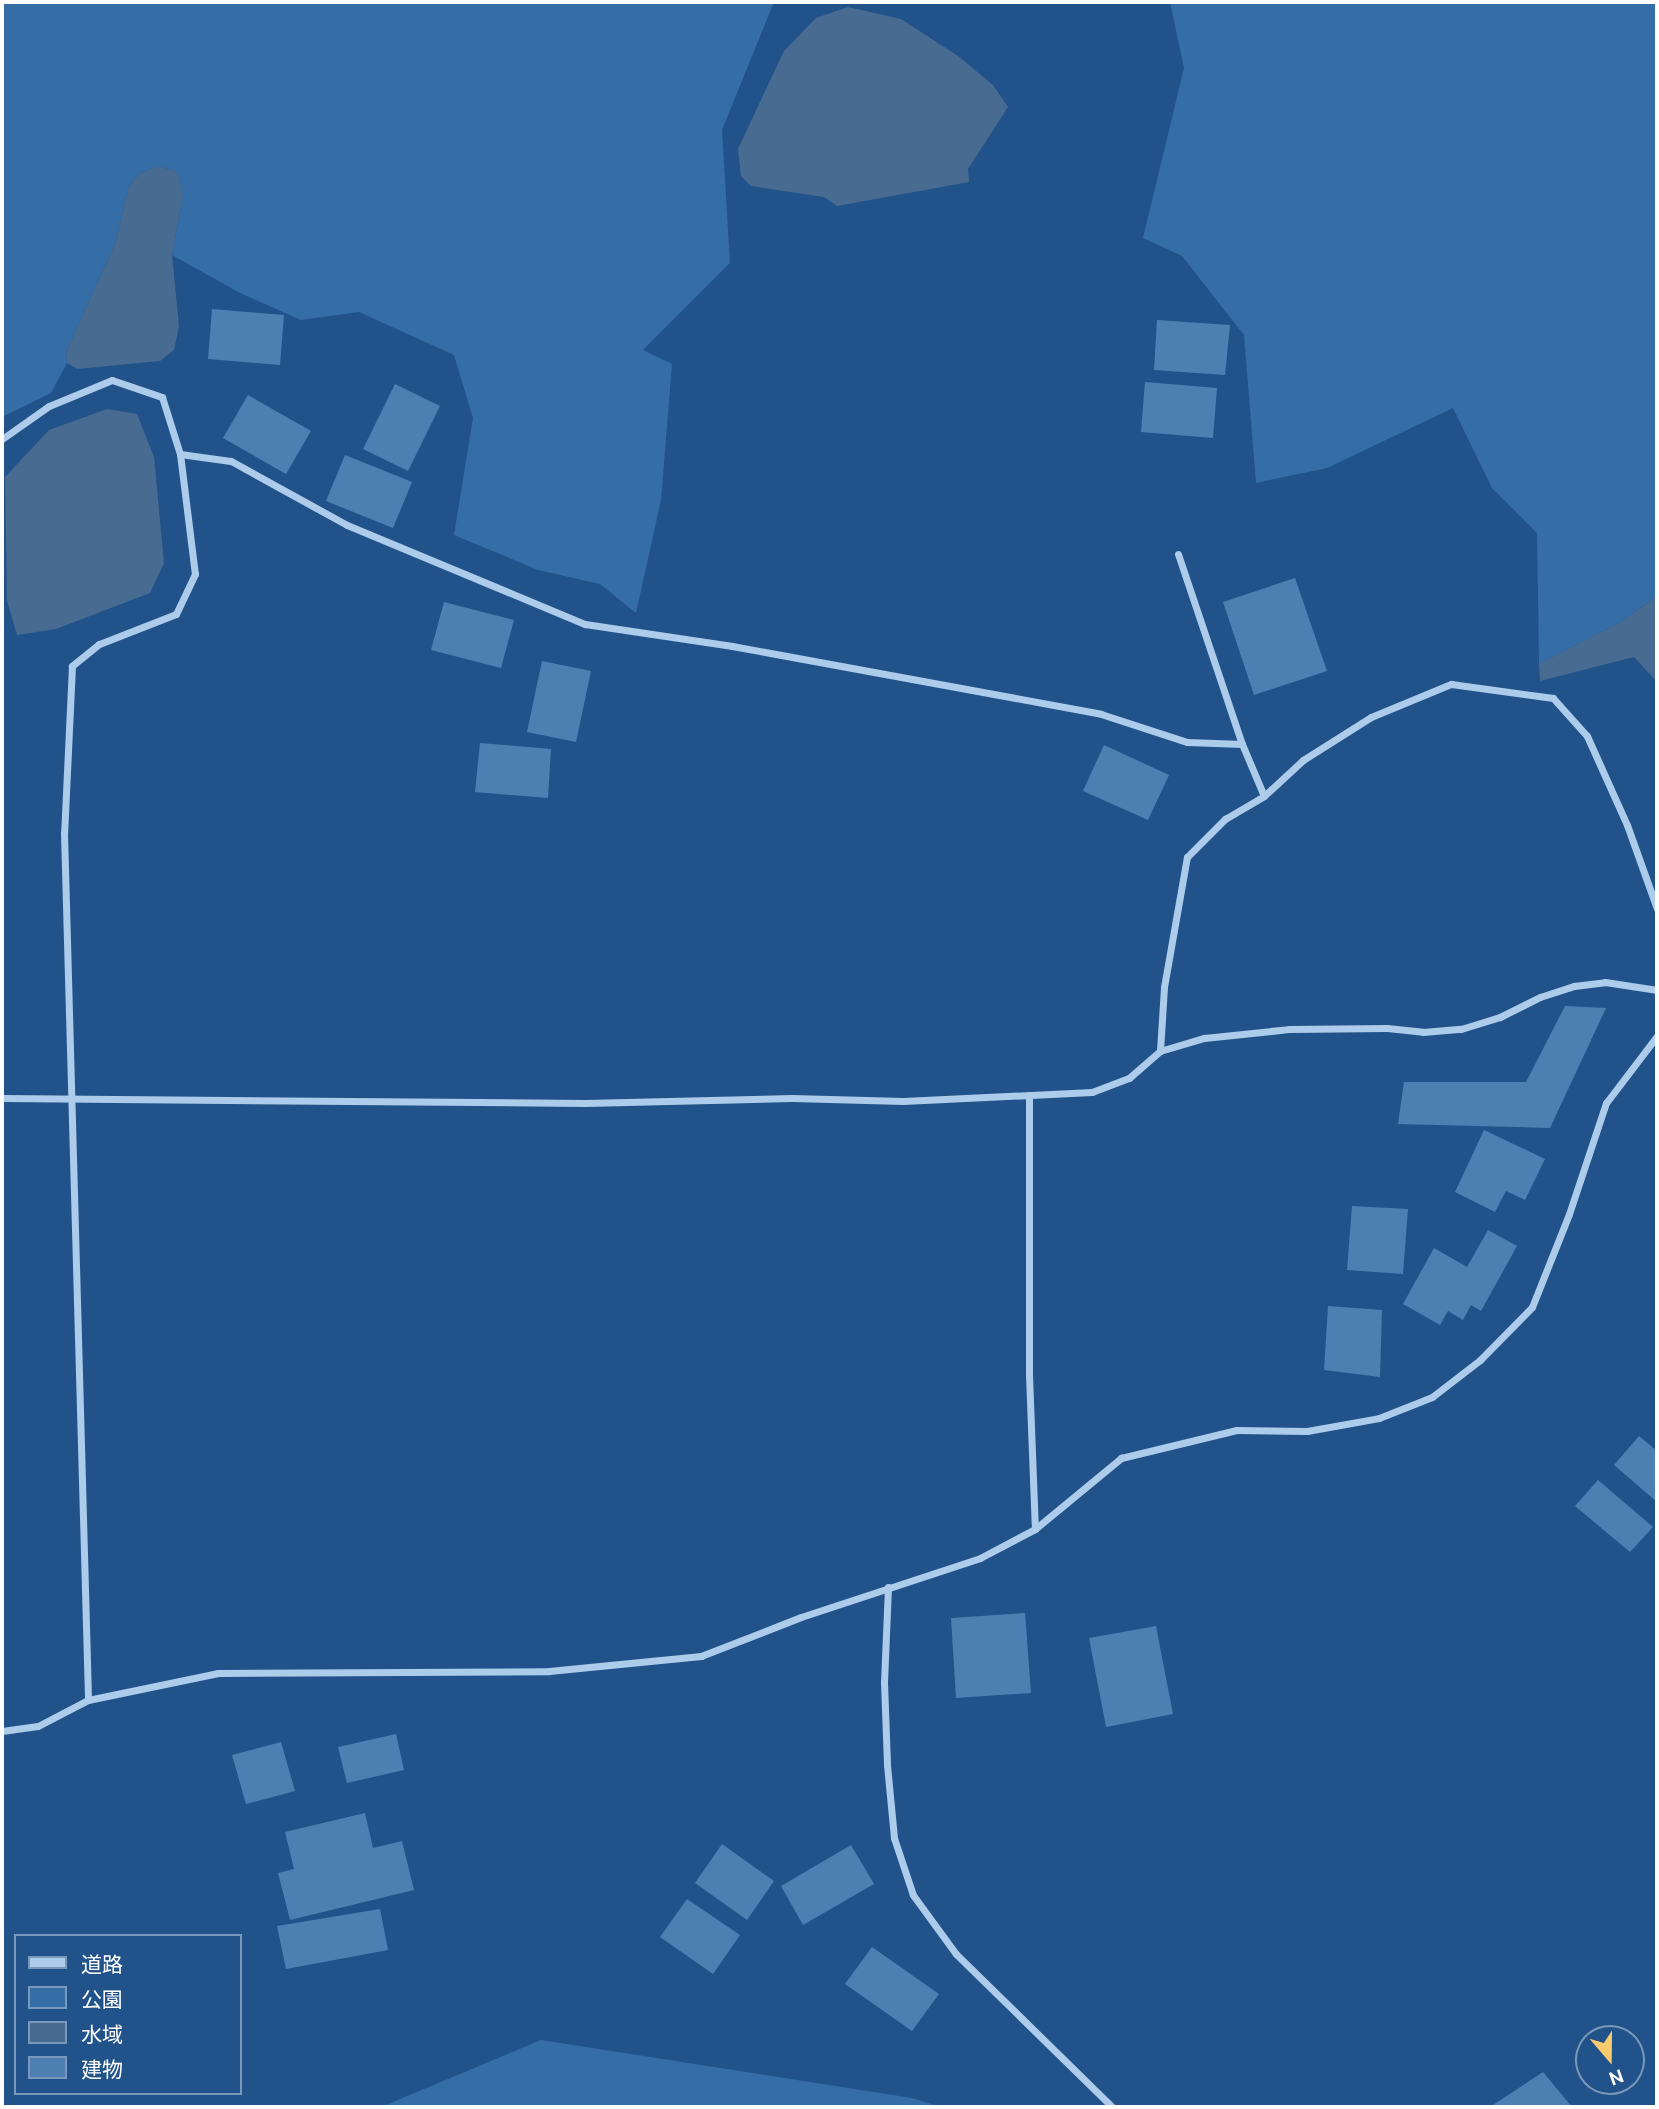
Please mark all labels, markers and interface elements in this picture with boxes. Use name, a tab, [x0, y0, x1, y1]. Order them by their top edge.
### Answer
legend	[14, 1934, 242, 2095]
text: 道路	[81, 1952, 123, 1976]
text: 公園	[81, 1987, 123, 2011]
text: 水域	[81, 2022, 123, 2046]
north arrow	[1575, 2025, 1645, 2095]
text: 建物	[81, 2057, 123, 2081]
text: N	[1606, 2065, 1627, 2091]

